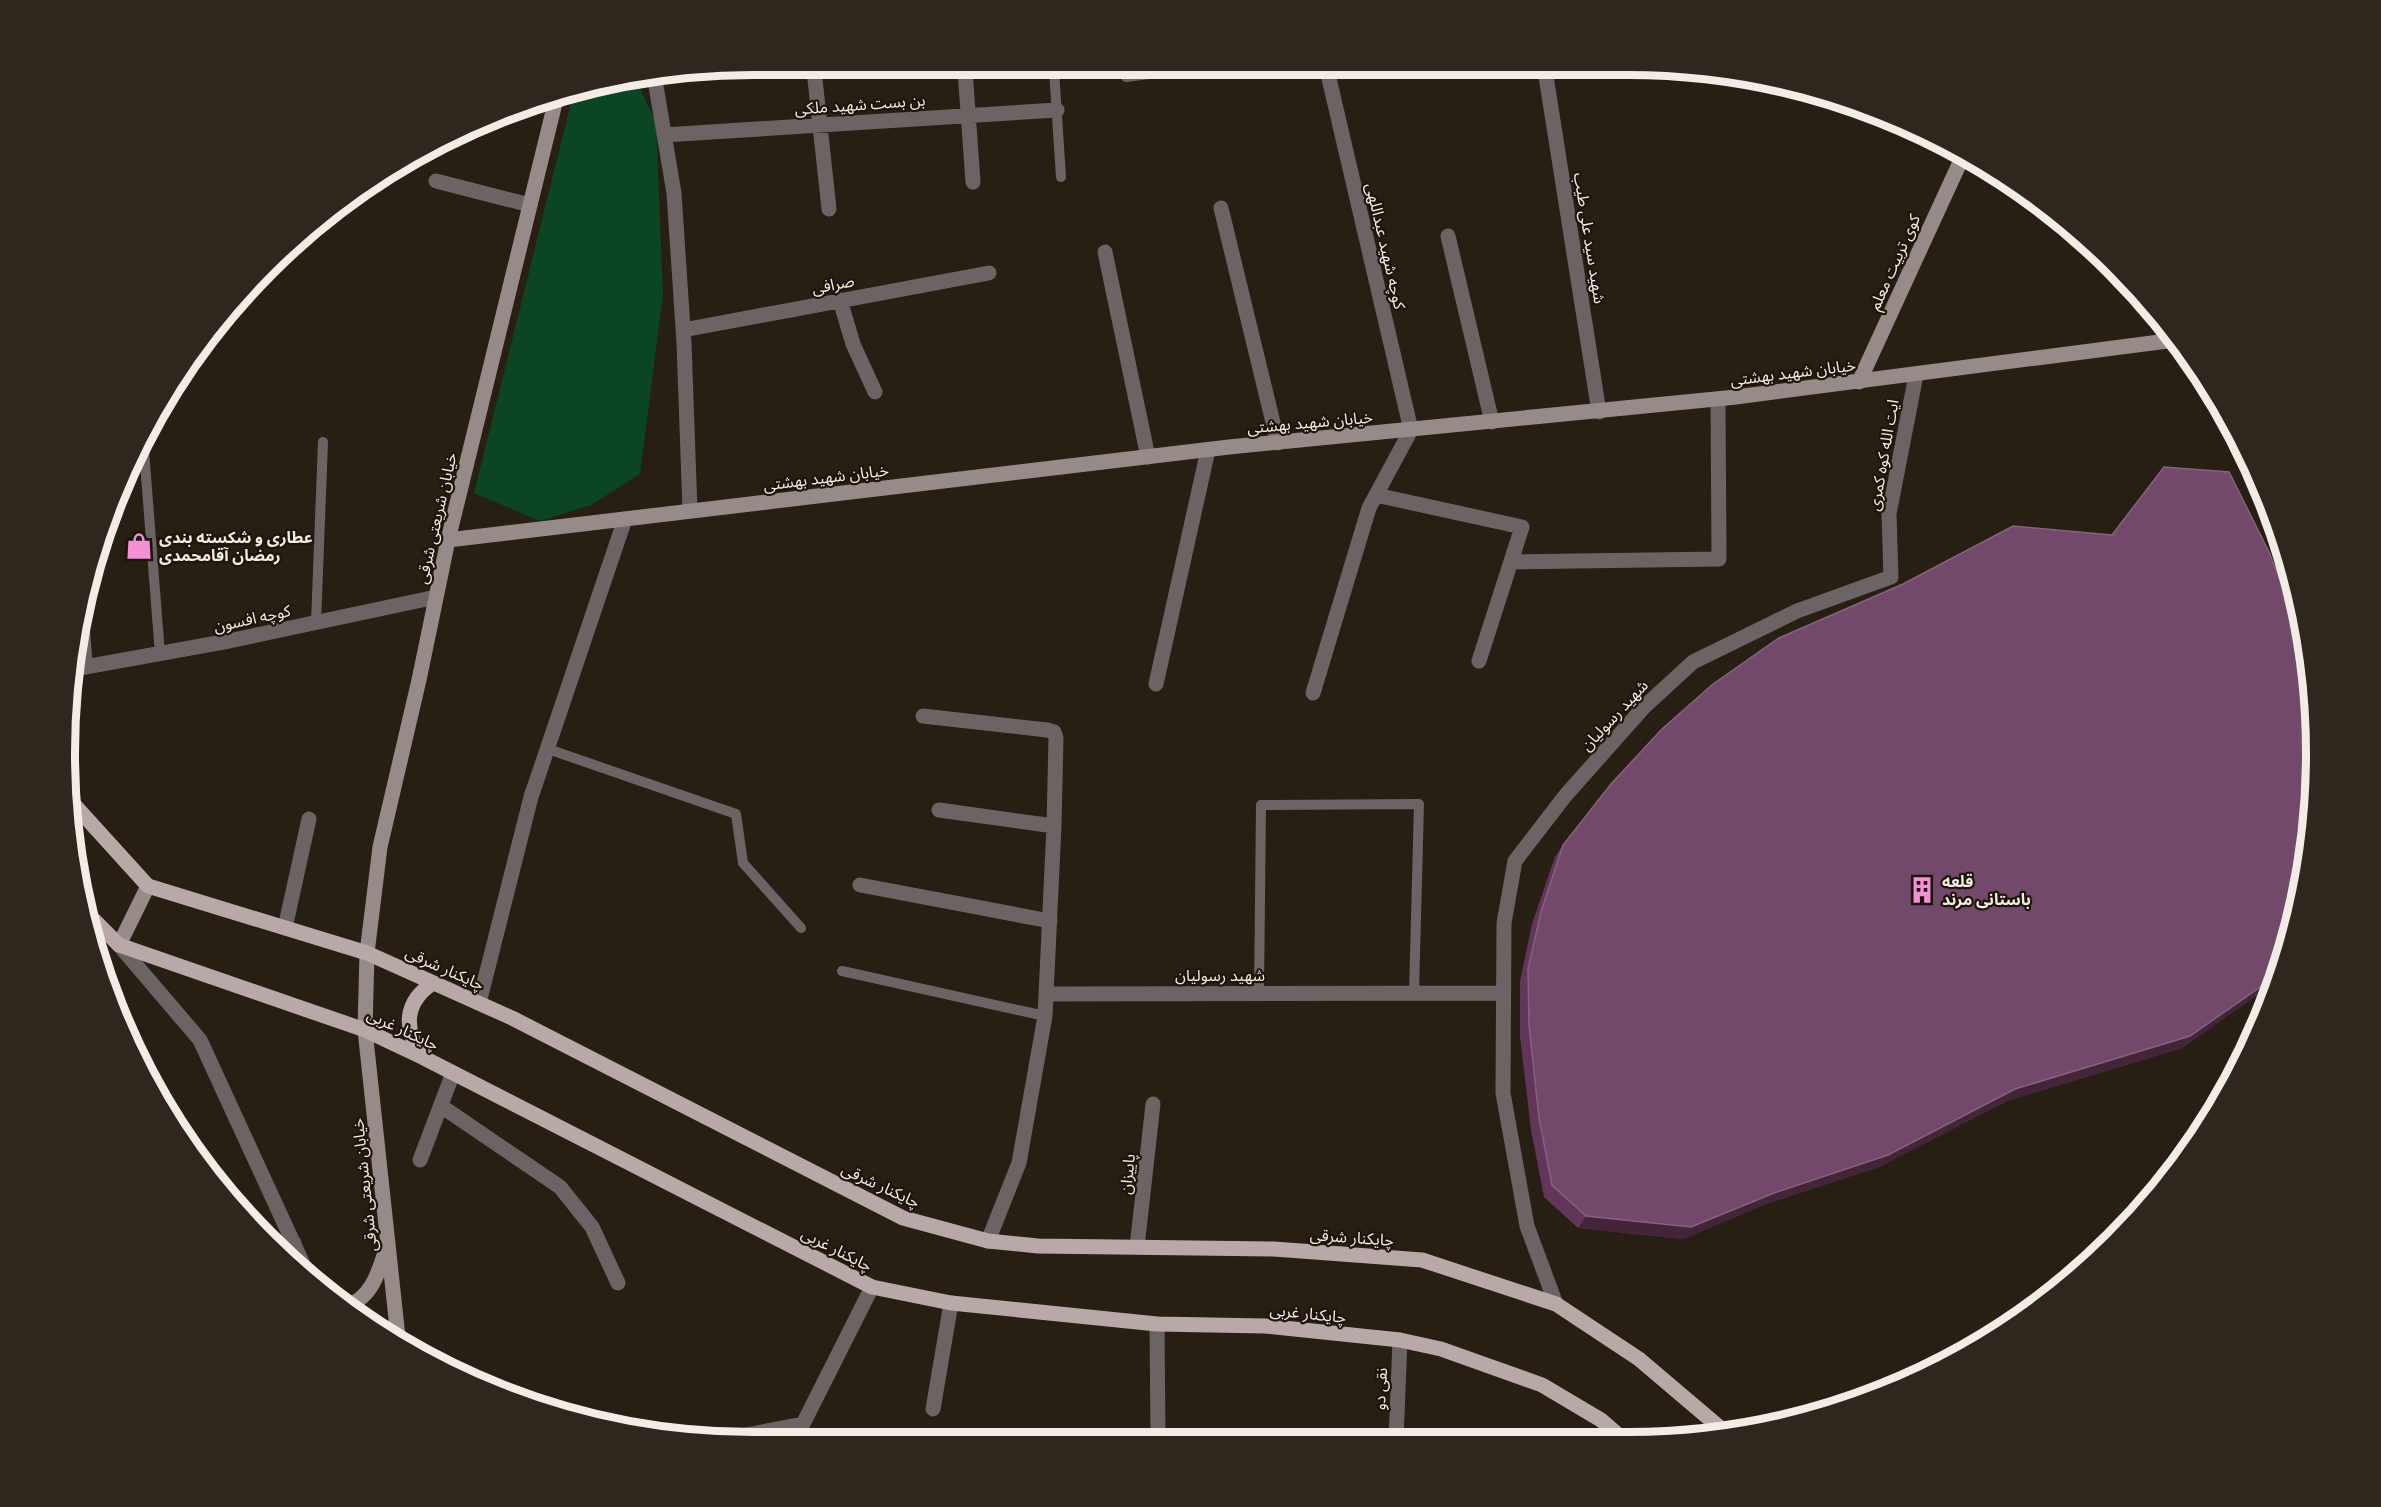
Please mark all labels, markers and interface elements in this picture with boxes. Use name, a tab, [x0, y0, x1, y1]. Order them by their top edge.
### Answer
street label: بن بست شهید ملکی	[794, 89, 926, 119]
street label: شهید سید علی طیب	[1570, 171, 1610, 305]
street label: کوچه شهید عبداللهی	[1361, 181, 1410, 312]
street label: کوی تربیت معلم	[1864, 211, 1927, 314]
street label: صرافی	[810, 270, 856, 298]
street label: خیابان شهید بهشتی	[1729, 354, 1857, 390]
street label: ایت الله کوه کمری	[1863, 398, 1903, 512]
street label: خیابان شهید بهشتی	[1246, 407, 1374, 437]
street label: خیابان شریعتی شرقی	[411, 450, 461, 586]
street label: خیابان شهید بهشتی	[762, 459, 890, 495]
place label: عطاری و شکسته بندی رمضان آقامحمدی	[159, 527, 313, 565]
shop icon: عطاری و شکسته بندی رمضان آقامحمدی	[124, 531, 154, 561]
street label: كوچه افسون	[212, 600, 293, 637]
street label: شهید رسولیان	[1576, 675, 1652, 755]
place label: قلعه باستانی مرند	[1942, 871, 2031, 909]
building icon: قلعه باستانی مرند	[1907, 875, 1937, 905]
street label: چایکنار شرقی	[402, 942, 487, 995]
street label: شهید رسولیان	[1175, 965, 1265, 985]
street label: چایکنار غربی	[364, 1004, 442, 1055]
street label: خیابان شریعتی شرقی	[347, 1117, 381, 1253]
street label: پاییزان	[1115, 1153, 1140, 1196]
street label: چایکنار شرقی	[838, 1158, 923, 1213]
street label: چایکنار غربی	[798, 1223, 876, 1276]
street label: چایکنار شرقی	[1309, 1224, 1395, 1251]
street label: چایکنار غربی	[1269, 1299, 1347, 1328]
street label: نقی دو	[1369, 1367, 1391, 1411]

